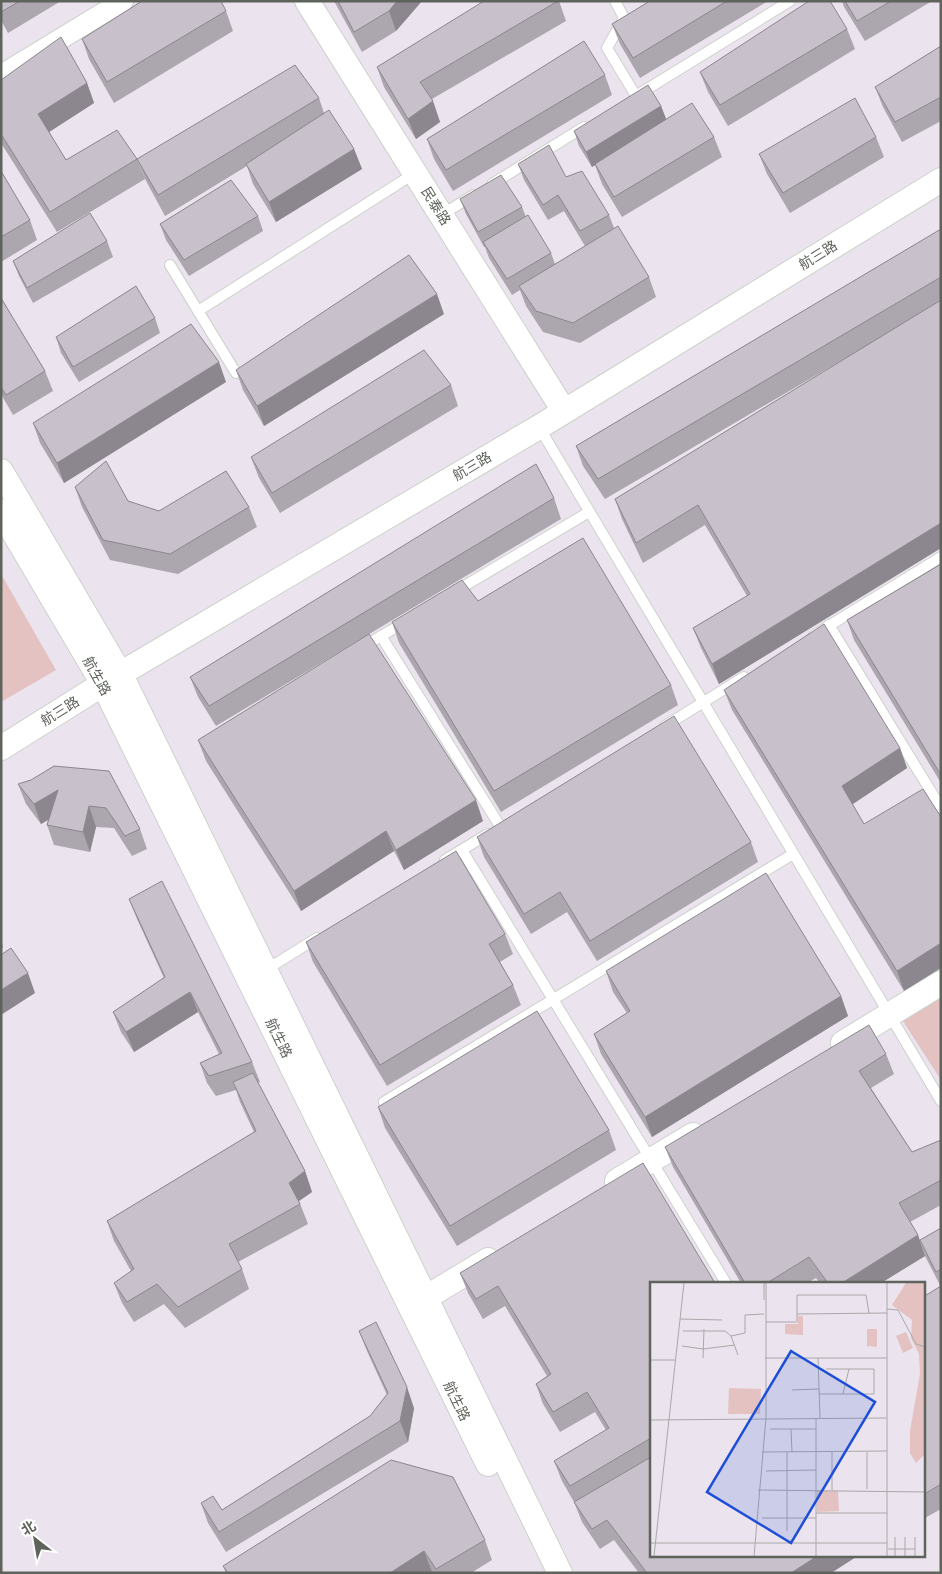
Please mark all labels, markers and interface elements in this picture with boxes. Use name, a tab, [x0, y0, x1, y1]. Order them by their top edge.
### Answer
street label: 民泰路	[418, 184, 454, 228]
street label: 航三路	[796, 237, 840, 273]
street label: 航三路	[450, 448, 494, 484]
street label: 航生路	[80, 654, 114, 698]
street label: 航三路	[38, 693, 82, 729]
street label: 航生路	[263, 1016, 295, 1060]
inset map	[650, 1282, 924, 1556]
street label: 航生路	[441, 1379, 473, 1423]
north arrow	[10, 1514, 60, 1564]
text: 北	[18, 1517, 38, 1538]

